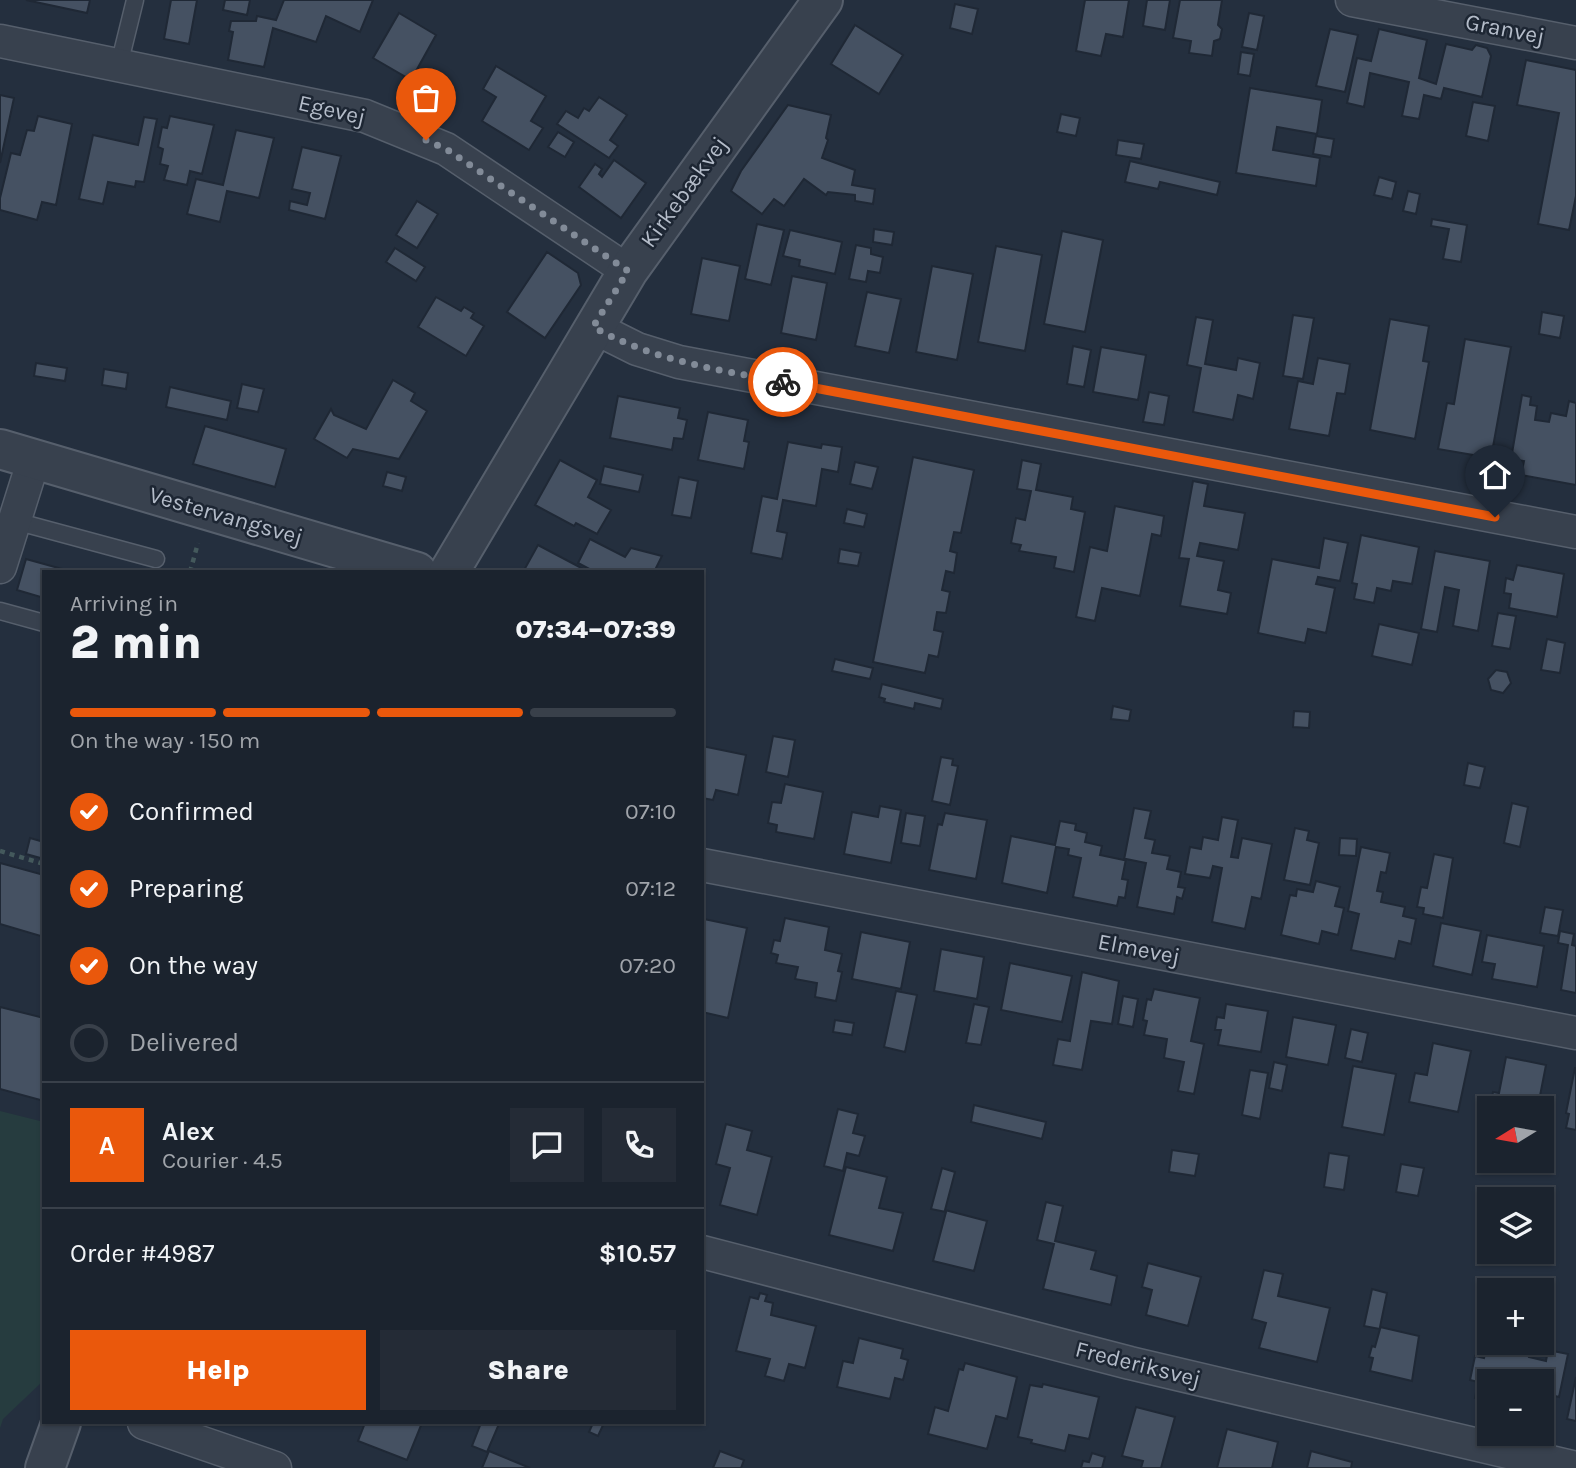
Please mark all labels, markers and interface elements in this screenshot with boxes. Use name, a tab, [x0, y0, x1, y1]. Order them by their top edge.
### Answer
street label: Granvej	[1463, 8, 1547, 50]
pin	[396, 68, 456, 140]
icon: bag	[407, 79, 445, 117]
street label: Egevej	[296, 89, 368, 131]
street label: Kirkebækvej	[635, 131, 733, 253]
courier	[748, 347, 818, 417]
icon: bike	[764, 363, 802, 401]
pin	[1465, 445, 1525, 517]
icon: home	[1476, 456, 1514, 494]
street label: Vestervangsvej	[146, 481, 306, 551]
text: Arriving in	[70, 590, 178, 617]
text: 07:34–07:39	[515, 614, 676, 645]
text: 2 min	[70, 616, 202, 670]
text: On the way · 150 m	[70, 727, 260, 754]
icon: check	[70, 793, 108, 831]
text: Confirmed	[129, 796, 254, 827]
text: 07:10	[625, 798, 676, 825]
icon: check	[70, 870, 108, 908]
text: Preparing	[129, 873, 243, 904]
text: 07:12	[625, 875, 676, 902]
street label: Elmevej	[1096, 928, 1182, 970]
icon: check	[70, 947, 108, 985]
text: On the way	[129, 950, 258, 981]
text: 07:20	[619, 952, 676, 979]
text: Delivered	[129, 1027, 239, 1058]
north arrow	[1477, 1096, 1554, 1172]
map controls	[1477, 1096, 1554, 1446]
button: chat	[510, 1108, 584, 1182]
button: phone	[602, 1108, 676, 1182]
text: Alex	[162, 1116, 214, 1147]
text: A	[99, 1130, 115, 1161]
text: Courier · 4.5	[162, 1147, 283, 1174]
button: layers	[1477, 1187, 1554, 1264]
text: Order #4987	[70, 1238, 215, 1269]
text: $10.57	[599, 1238, 676, 1269]
button: +	[1477, 1278, 1554, 1355]
button: Help	[70, 1330, 366, 1410]
button: Share	[380, 1330, 676, 1410]
street label: Frederiksvej	[1072, 1335, 1204, 1393]
button: −	[1477, 1369, 1554, 1446]

